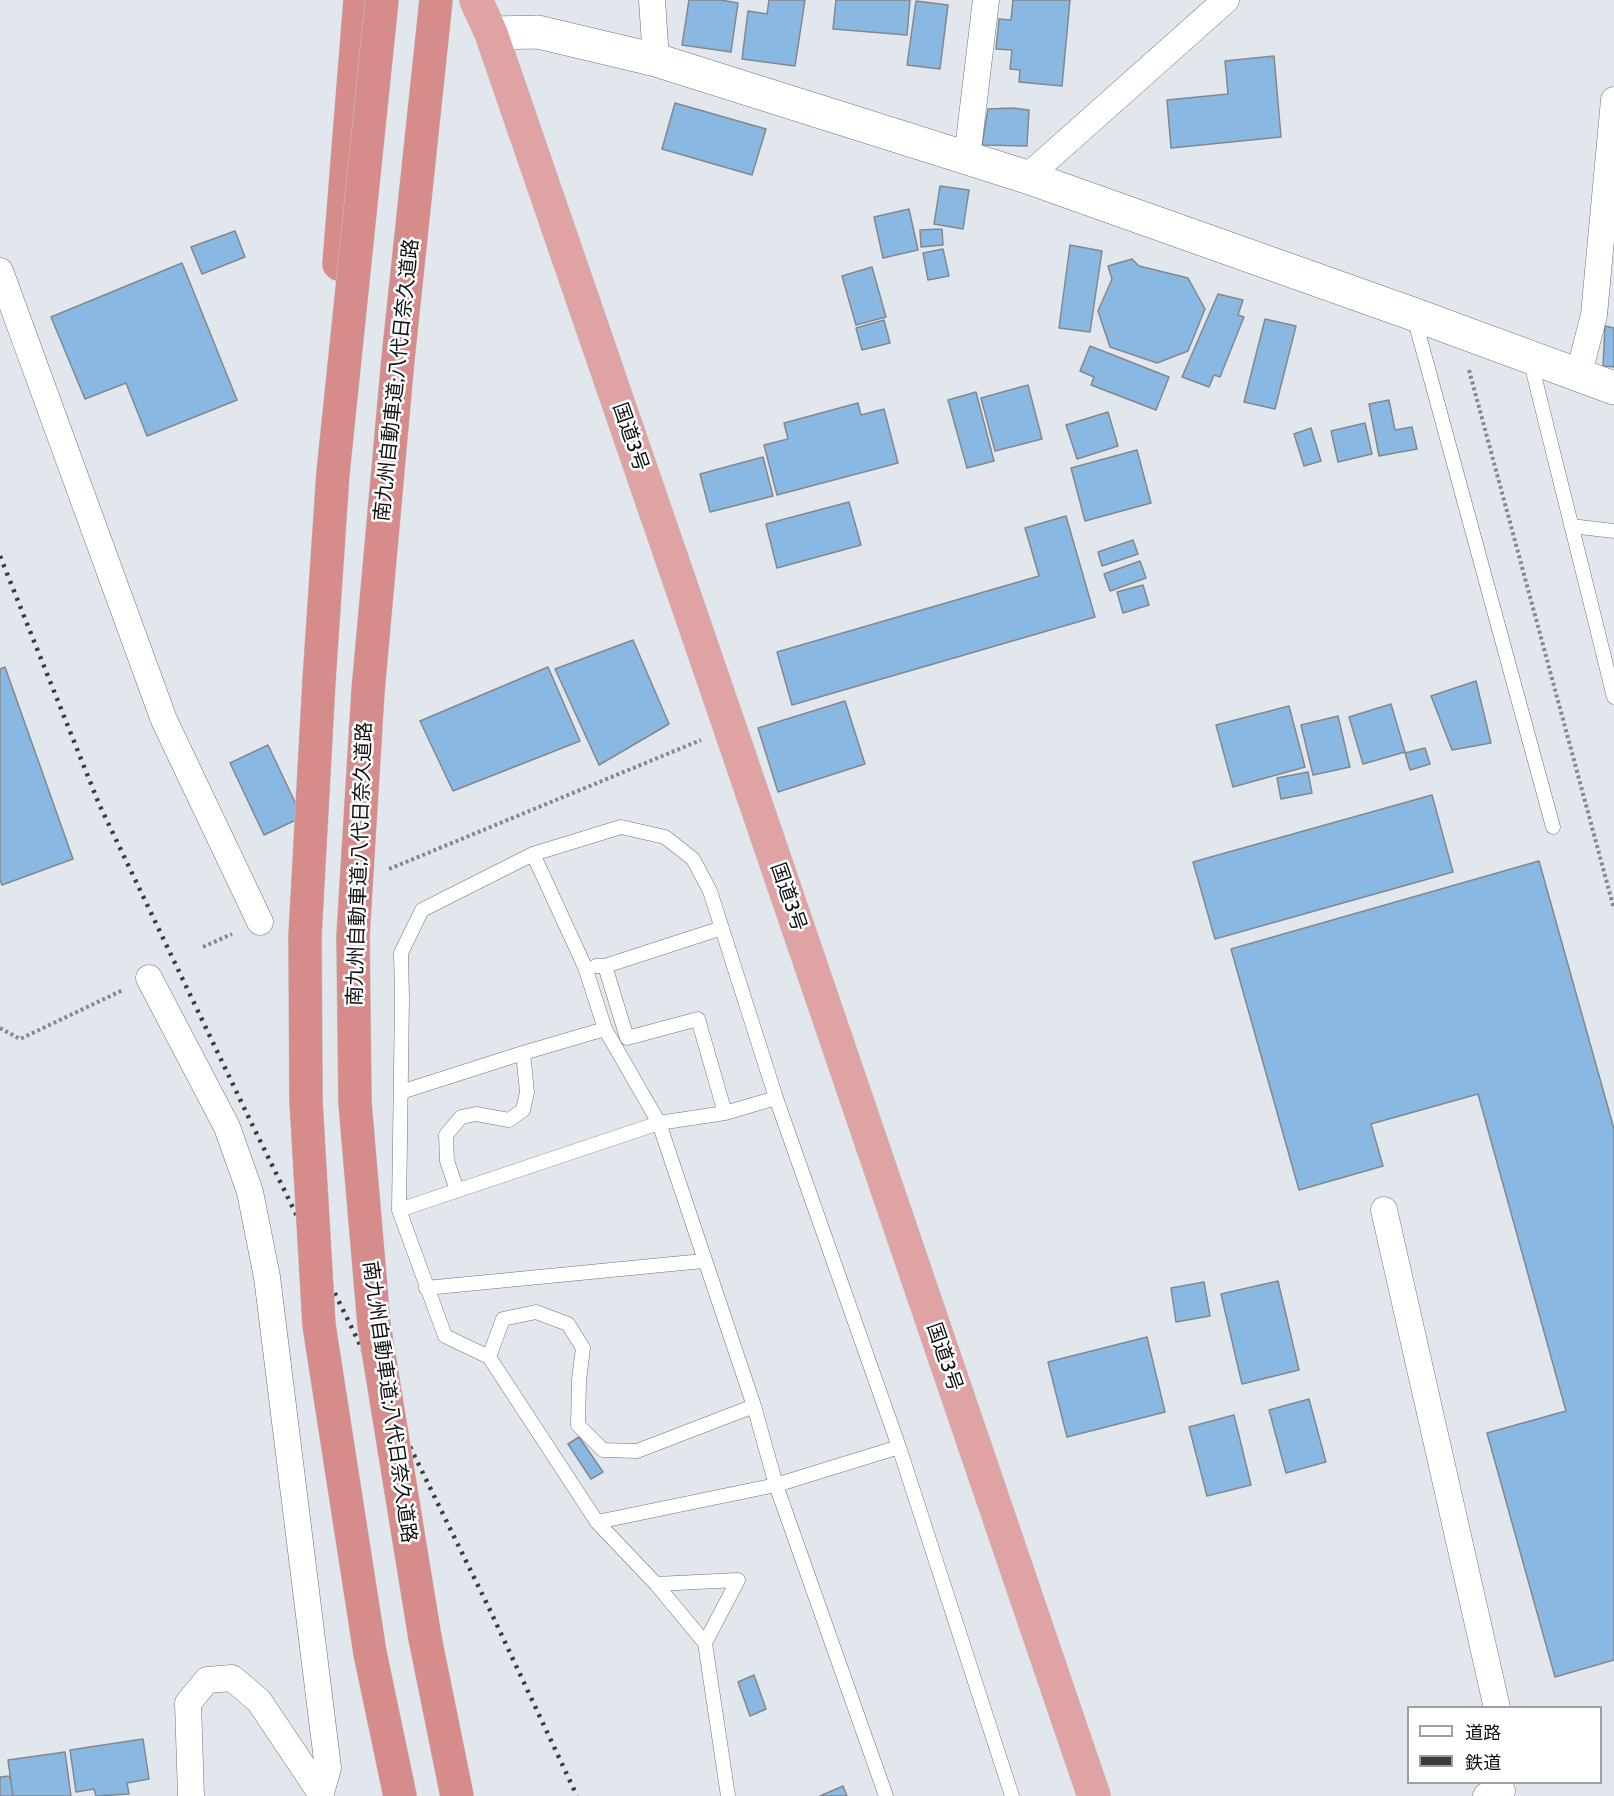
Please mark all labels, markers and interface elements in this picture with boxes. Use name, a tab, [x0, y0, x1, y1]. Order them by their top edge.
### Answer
street label: 南九州自動車道;八代日奈久道路	[370, 237, 424, 523]
street label: 国道3号	[607, 400, 653, 474]
street label: 南九州自動車道;八代日奈久道路	[343, 722, 377, 1006]
street label: 国道3号	[765, 860, 811, 934]
street label: 南九州自動車道;八代日奈久道路	[357, 1260, 421, 1544]
street label: 国道3号	[921, 1320, 967, 1394]
legend	[1407, 1706, 1602, 1784]
text: 道路	[1465, 1722, 1501, 1744]
text: 鉄道	[1465, 1752, 1501, 1774]

